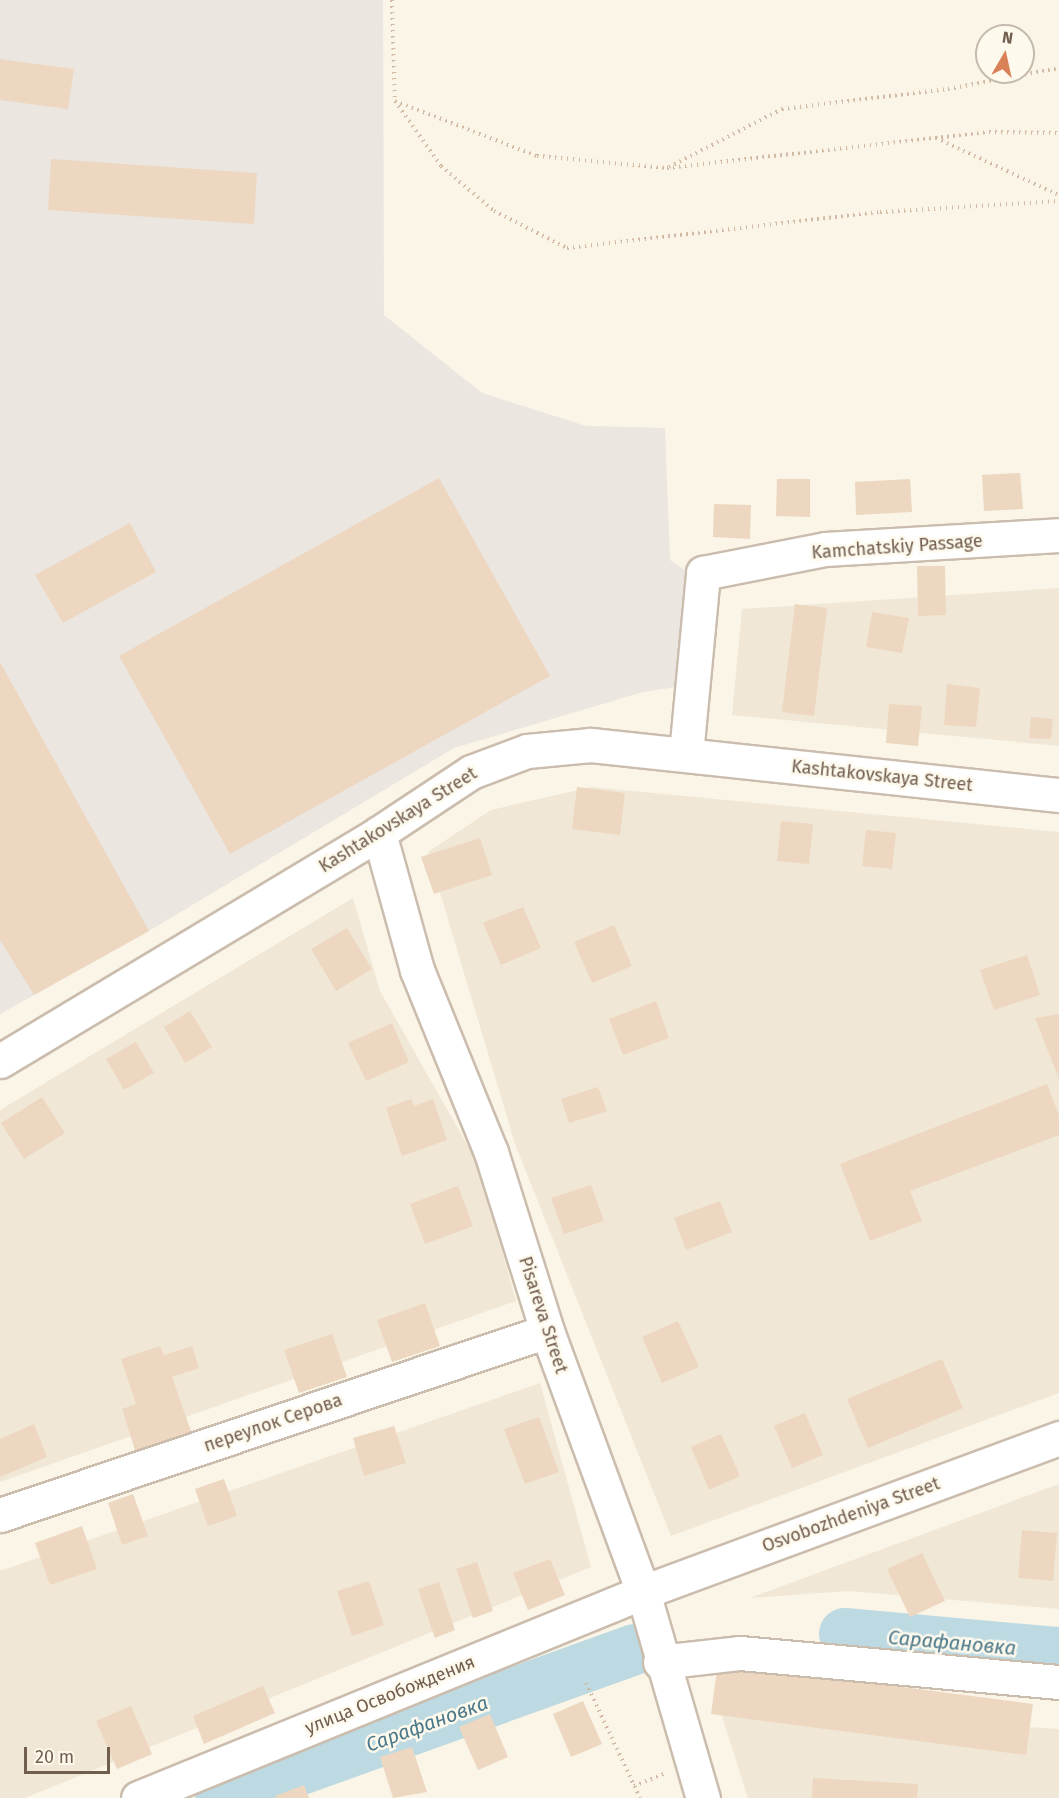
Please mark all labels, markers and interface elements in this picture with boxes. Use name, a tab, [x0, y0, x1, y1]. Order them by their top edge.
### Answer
north arrow	[975, 24, 1035, 84]
text: N	[1001, 27, 1014, 48]
street label: Kamchatskiy Passage	[811, 530, 983, 564]
street label: Kashtakovskaya Street	[790, 756, 974, 796]
street label: Kashtakovskaya Street	[315, 763, 481, 877]
street label: Pisareva Street	[514, 1254, 572, 1376]
street label: переулок Серова	[201, 1389, 345, 1457]
street label: Osvobozhdeniya Street	[759, 1473, 943, 1557]
water label: Сарафановка	[887, 1625, 1017, 1661]
street label: улица Освобождения	[302, 1651, 478, 1739]
water label: Сарафановка	[363, 1691, 491, 1757]
scale bar	[27, 1735, 112, 1773]
text: 20 m	[35, 1746, 74, 1768]

